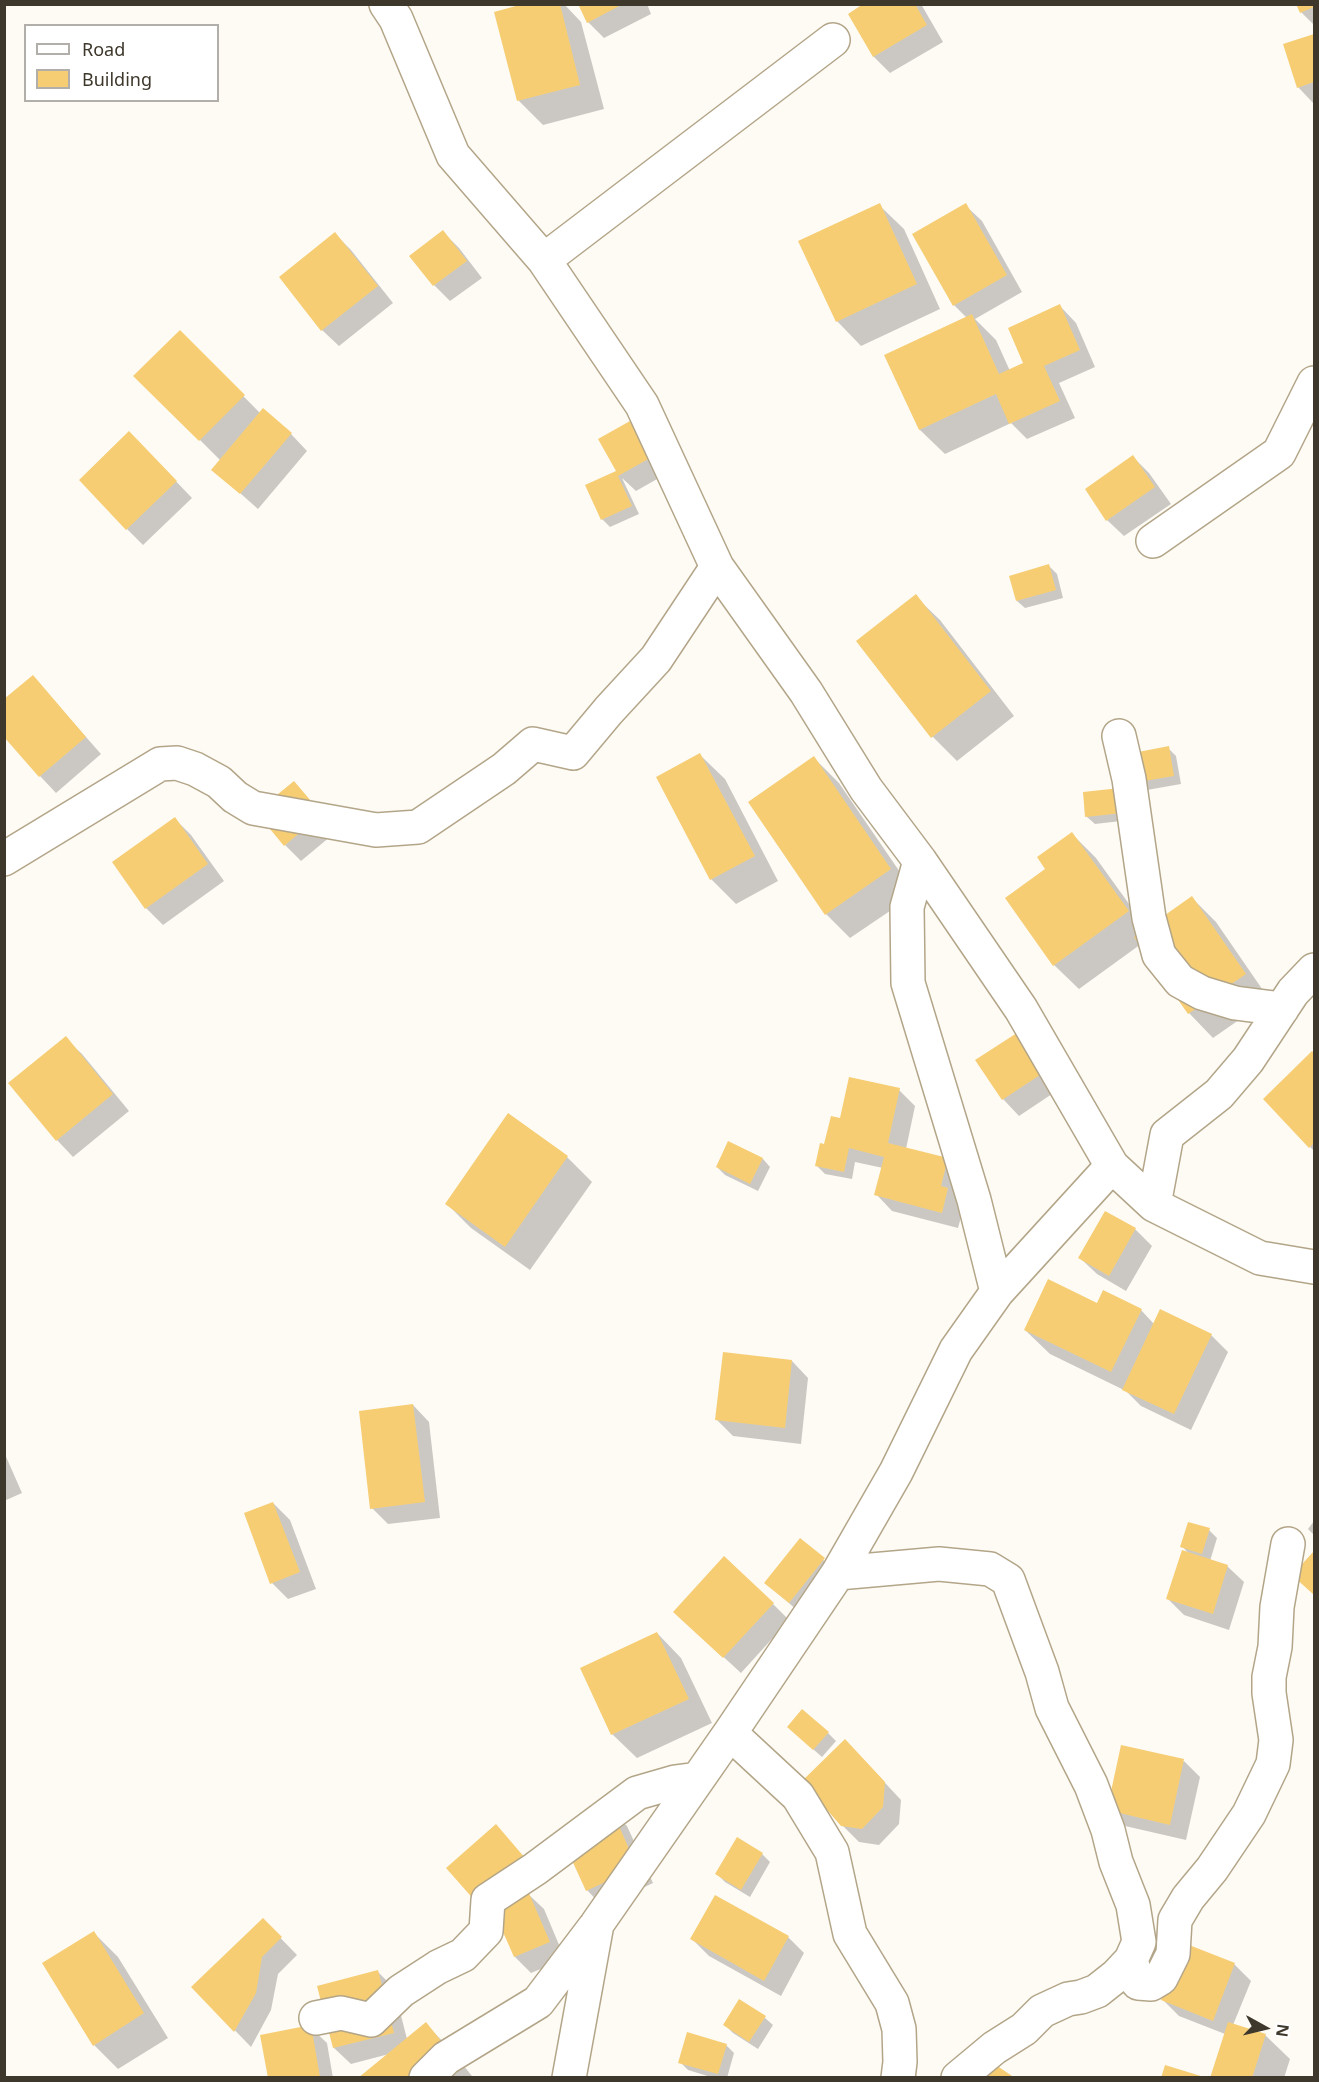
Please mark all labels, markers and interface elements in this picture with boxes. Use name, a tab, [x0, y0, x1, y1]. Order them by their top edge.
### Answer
legend	[24, 24, 219, 102]
text: Road	[82, 37, 125, 61]
text: Building	[82, 67, 152, 91]
north arrow	[1235, 1998, 1295, 2058]
text: N	[1271, 2023, 1295, 2038]

